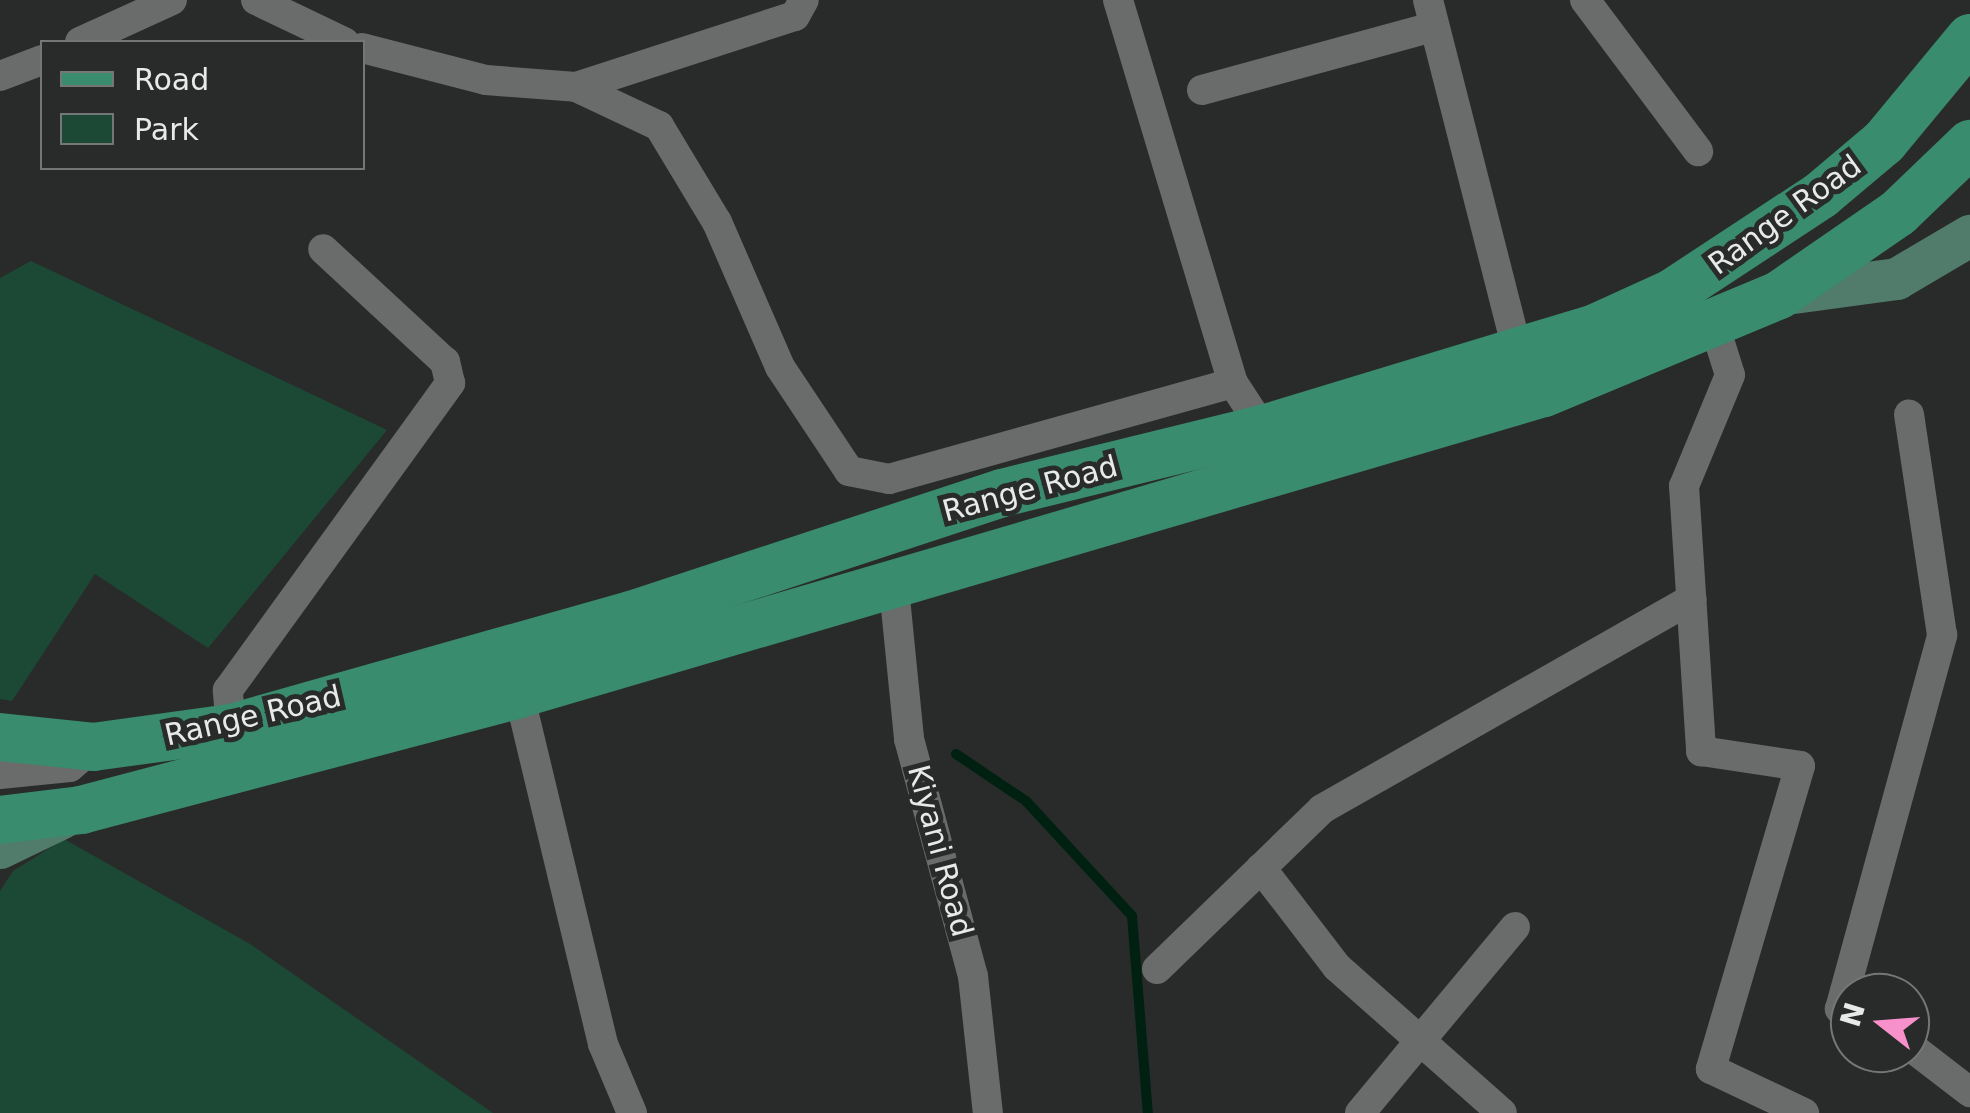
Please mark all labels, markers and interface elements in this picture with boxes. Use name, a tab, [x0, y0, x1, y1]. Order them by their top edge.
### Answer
legend	[40, 40, 365, 170]
text: Road	[134, 62, 209, 97]
text: Park	[134, 112, 199, 147]
street label: Range Road	[1702, 148, 1868, 282]
street label: Range Road	[938, 448, 1122, 530]
street label: Range Road	[161, 678, 345, 754]
street label: Kiyani Road	[900, 761, 980, 941]
north arrow	[1830, 973, 1930, 1073]
text: N	[1834, 999, 1872, 1031]

